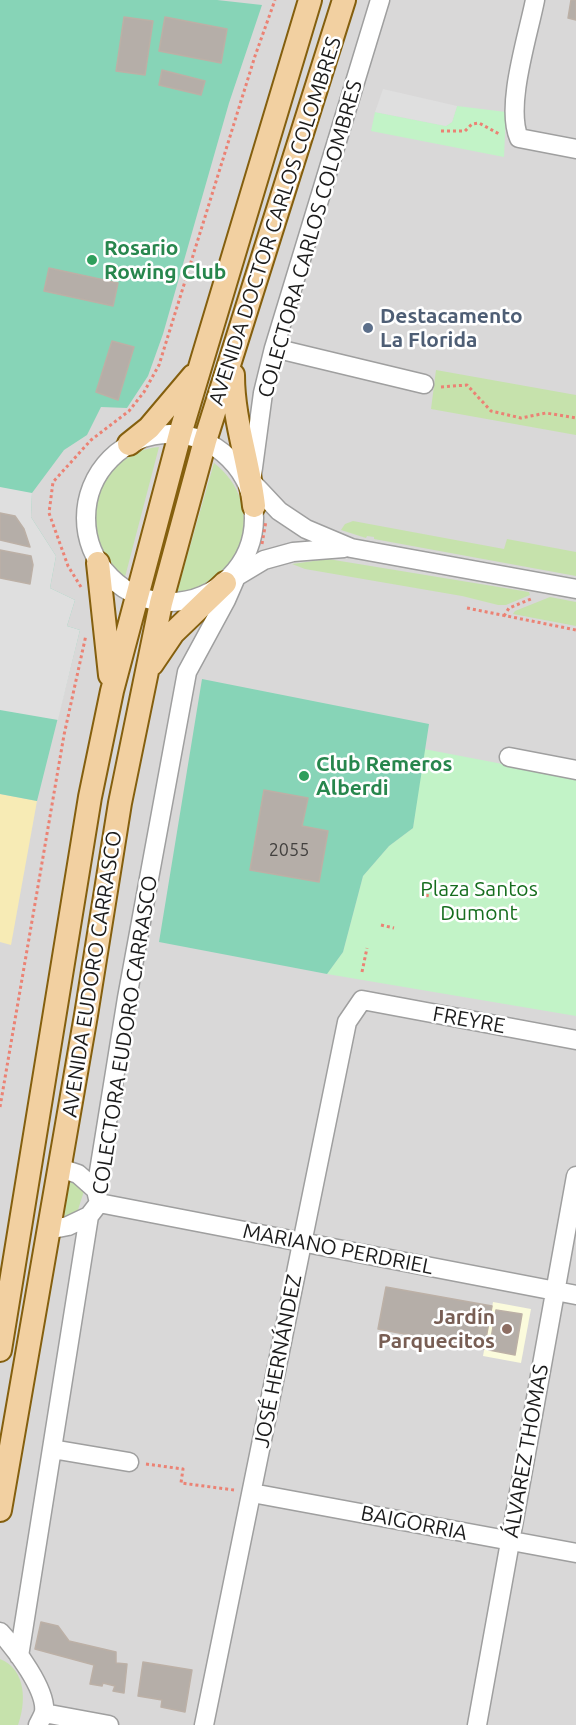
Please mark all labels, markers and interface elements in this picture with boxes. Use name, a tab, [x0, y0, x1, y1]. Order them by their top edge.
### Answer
street label: AVENIDA DOCTOR CARLOS COLOMBRES	[203, 34, 347, 408]
street label: COLECTORA CARLOS COLOMBRES	[253, 77, 367, 401]
place label: Rosario Rowing Club	[104, 235, 226, 285]
marker: Rosario Rowing Club	[85, 253, 99, 267]
place label: Destacamento La Florida	[380, 303, 523, 353]
marker: Destacamento La Florida	[361, 321, 375, 335]
place label: Club Remeros Alberdi	[316, 751, 452, 801]
marker: Club Remeros Alberdi	[297, 769, 311, 783]
street label: AVENIDA EUDORO CARRASCO	[57, 829, 127, 1119]
house number: 2055	[269, 839, 309, 861]
street label: COLECTORA EUDORO CARRASCO	[87, 874, 163, 1196]
park label: Plaza Santos Dumont	[420, 876, 538, 926]
street label: FREYRE	[431, 1001, 507, 1039]
street label: MARIANO PERDRIEL	[241, 1218, 435, 1280]
street label: JOSÉ HERNÁNDEZ	[249, 1272, 307, 1450]
place label: Jardín Parquecitos	[378, 1304, 495, 1354]
marker: Jardín Parquecitos	[500, 1322, 514, 1336]
street label: ÁLVAREZ THOMAS	[498, 1362, 554, 1540]
street label: BAIGORRIA	[359, 1500, 469, 1546]

